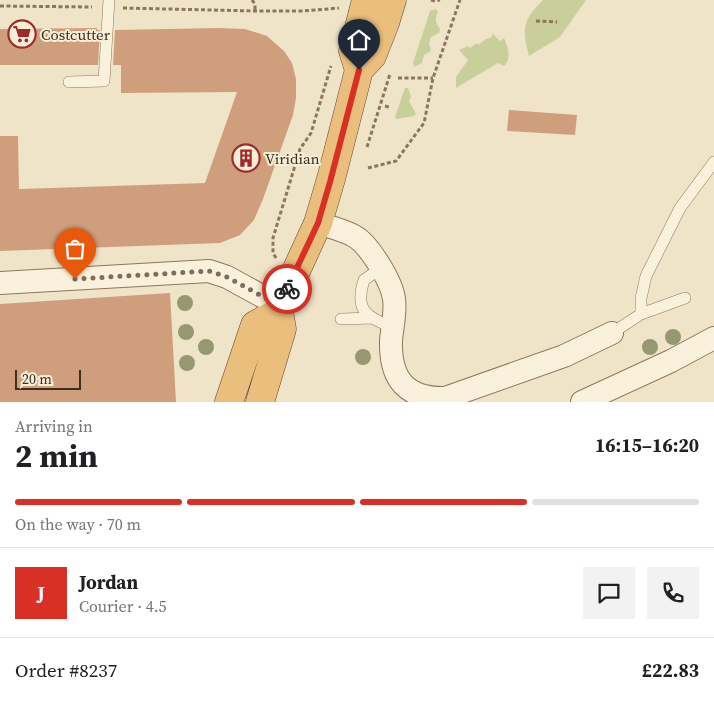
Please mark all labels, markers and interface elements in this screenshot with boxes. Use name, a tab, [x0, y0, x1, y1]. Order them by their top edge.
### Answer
supermarket icon: Costcutter	[7, 19, 37, 49]
pin	[338, 19, 380, 70]
place label: Costcutter	[41, 24, 111, 45]
icon: home	[345, 26, 373, 54]
building icon: Viridian	[231, 143, 261, 173]
place label: Viridian	[265, 148, 320, 169]
pin	[54, 228, 96, 279]
icon: bag	[61, 235, 89, 263]
courier	[262, 264, 312, 314]
icon: bike	[273, 275, 301, 303]
scale bar	[15, 367, 81, 390]
text: 20 m	[22, 369, 52, 389]
text: Arriving in	[15, 415, 93, 437]
text: 16:15–16:20	[595, 432, 699, 458]
text: 2 min	[15, 434, 98, 478]
text: On the way · 70 m	[15, 513, 141, 535]
button: chat	[583, 567, 635, 619]
button: phone	[647, 567, 699, 619]
text: Jordan	[79, 569, 138, 595]
text: J	[37, 580, 45, 606]
text: Courier · 4.5	[79, 595, 167, 617]
text: Order #8237	[15, 657, 117, 683]
text: £22.83	[642, 657, 699, 683]

